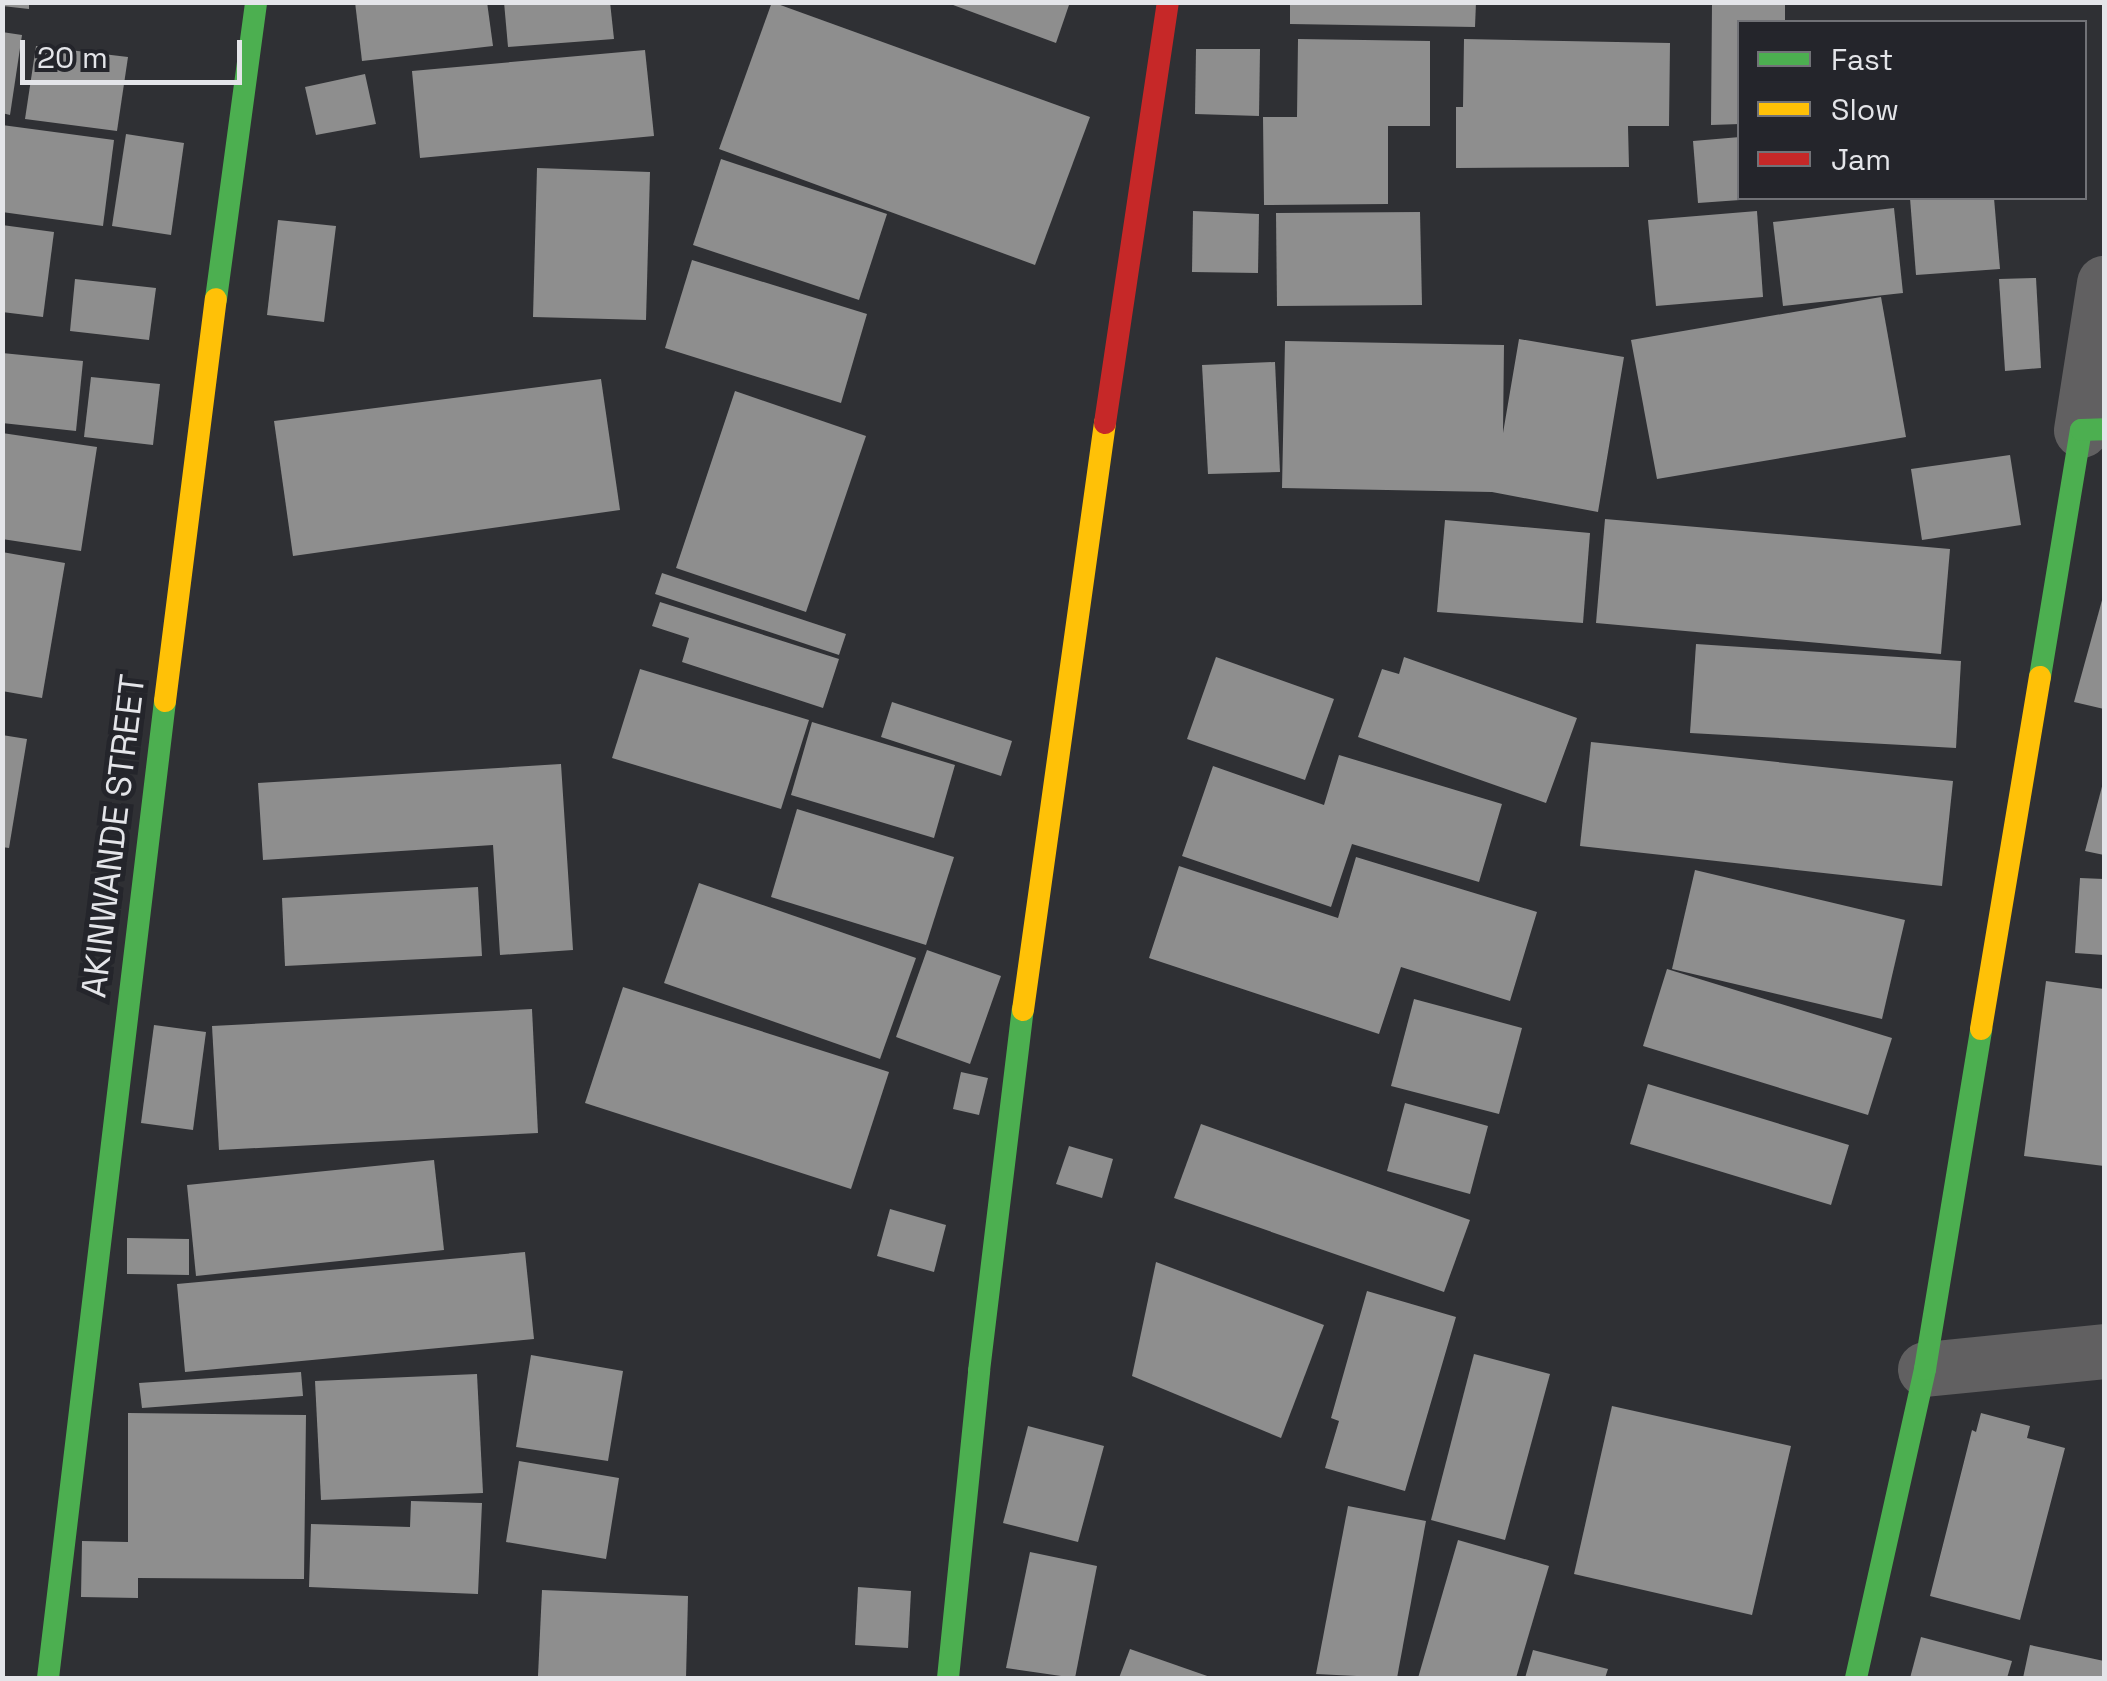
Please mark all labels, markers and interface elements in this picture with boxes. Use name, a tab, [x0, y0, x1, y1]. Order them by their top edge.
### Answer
scale bar	[25, 20, 248, 82]
legend	[1737, 20, 2087, 200]
text: 20 m	[37, 38, 108, 77]
text: Fast	[1831, 40, 1893, 79]
text: Slow	[1831, 90, 1899, 129]
text: Jam	[1831, 140, 1891, 179]
street label: AKINWANDE STREET	[72, 672, 154, 1000]

